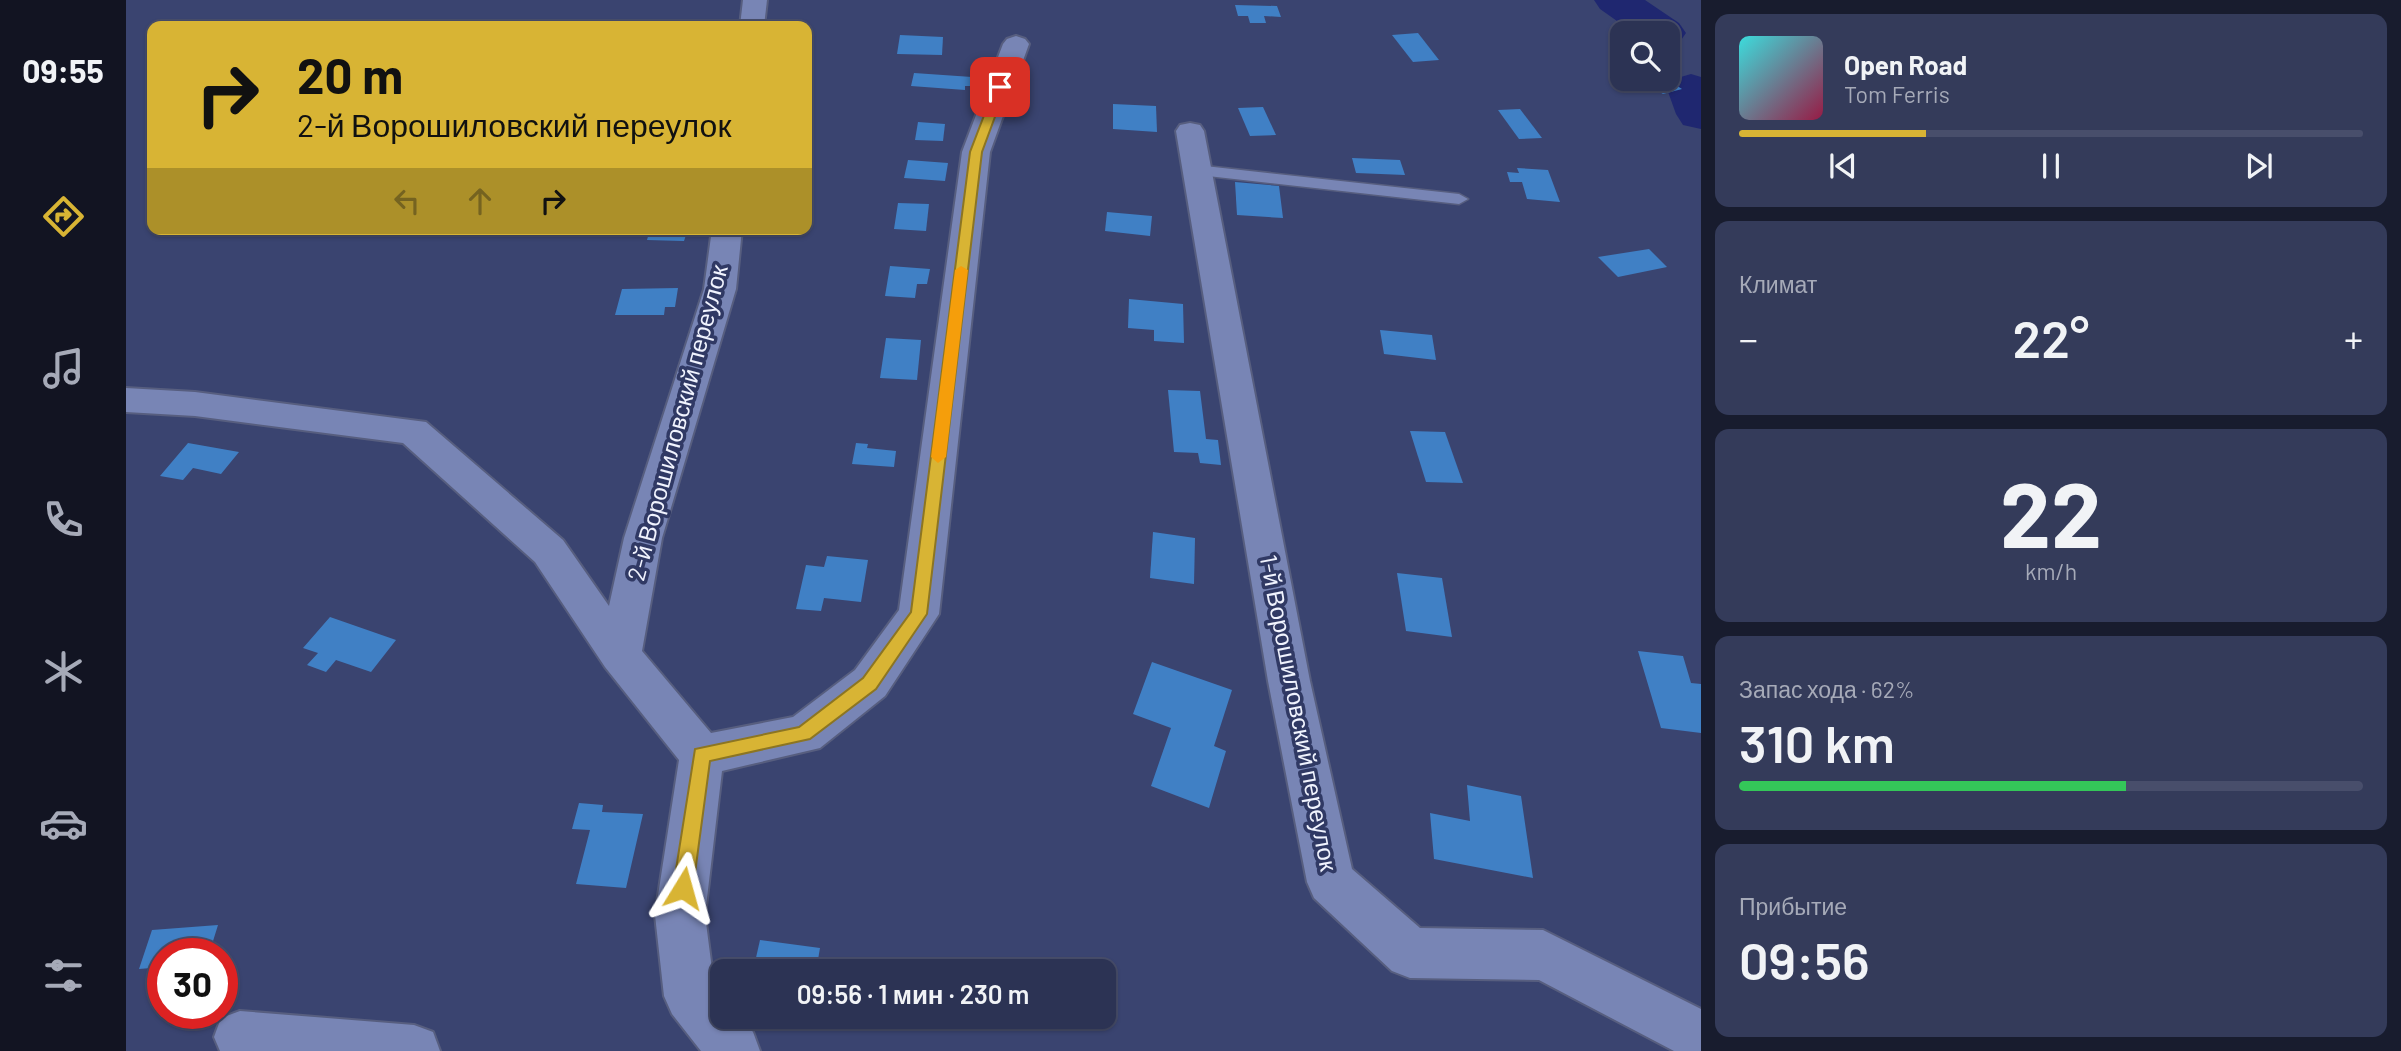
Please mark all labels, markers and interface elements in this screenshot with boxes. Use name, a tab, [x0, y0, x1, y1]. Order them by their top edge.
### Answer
map controls	[1610, 21, 1680, 91]
button: search	[1610, 21, 1680, 91]
text: 20 m	[297, 45, 403, 104]
icon: right	[182, 49, 273, 140]
text: Open Road	[1844, 49, 1967, 80]
text: 09:55	[22, 51, 104, 89]
pin	[970, 57, 1030, 117]
icon: arrive	[981, 68, 1019, 106]
text: Tom Ferris	[1844, 80, 1950, 108]
text: 2-й Ворошиловский переулок	[297, 105, 731, 143]
icon: previous	[1824, 147, 1862, 185]
icon: pause	[2032, 147, 2070, 185]
icon: next	[2240, 147, 2278, 185]
icon: left	[388, 182, 426, 220]
icon: ahead	[461, 182, 499, 220]
icon: right	[534, 182, 572, 220]
icon: directions	[39, 192, 88, 241]
street label: 2-й Ворошиловский переулок	[620, 261, 733, 584]
text: Климат	[1739, 270, 1817, 298]
text: 22°	[2013, 306, 2089, 368]
text: −	[1739, 315, 1758, 361]
text: +	[2344, 315, 2363, 361]
icon: music	[39, 344, 88, 393]
text: 22	[2000, 457, 2102, 566]
icon: phone	[39, 495, 88, 544]
street label: 1-й Ворошиловский переулок	[1255, 552, 1344, 874]
text: km/h	[2025, 557, 2077, 585]
icon: climate	[39, 647, 88, 696]
text: Запас хода · 62%	[1739, 675, 1914, 703]
text: 310 km	[1739, 711, 1895, 773]
icon: car	[39, 799, 88, 848]
position arrow	[646, 851, 720, 925]
text: Прибытие	[1739, 892, 1847, 920]
text: 09:56	[1739, 928, 1869, 990]
speed limit sign: 30	[147, 938, 238, 1029]
icon: filters	[39, 951, 88, 1000]
text: 09:56 · 1 мин · 230 m	[797, 978, 1029, 1009]

